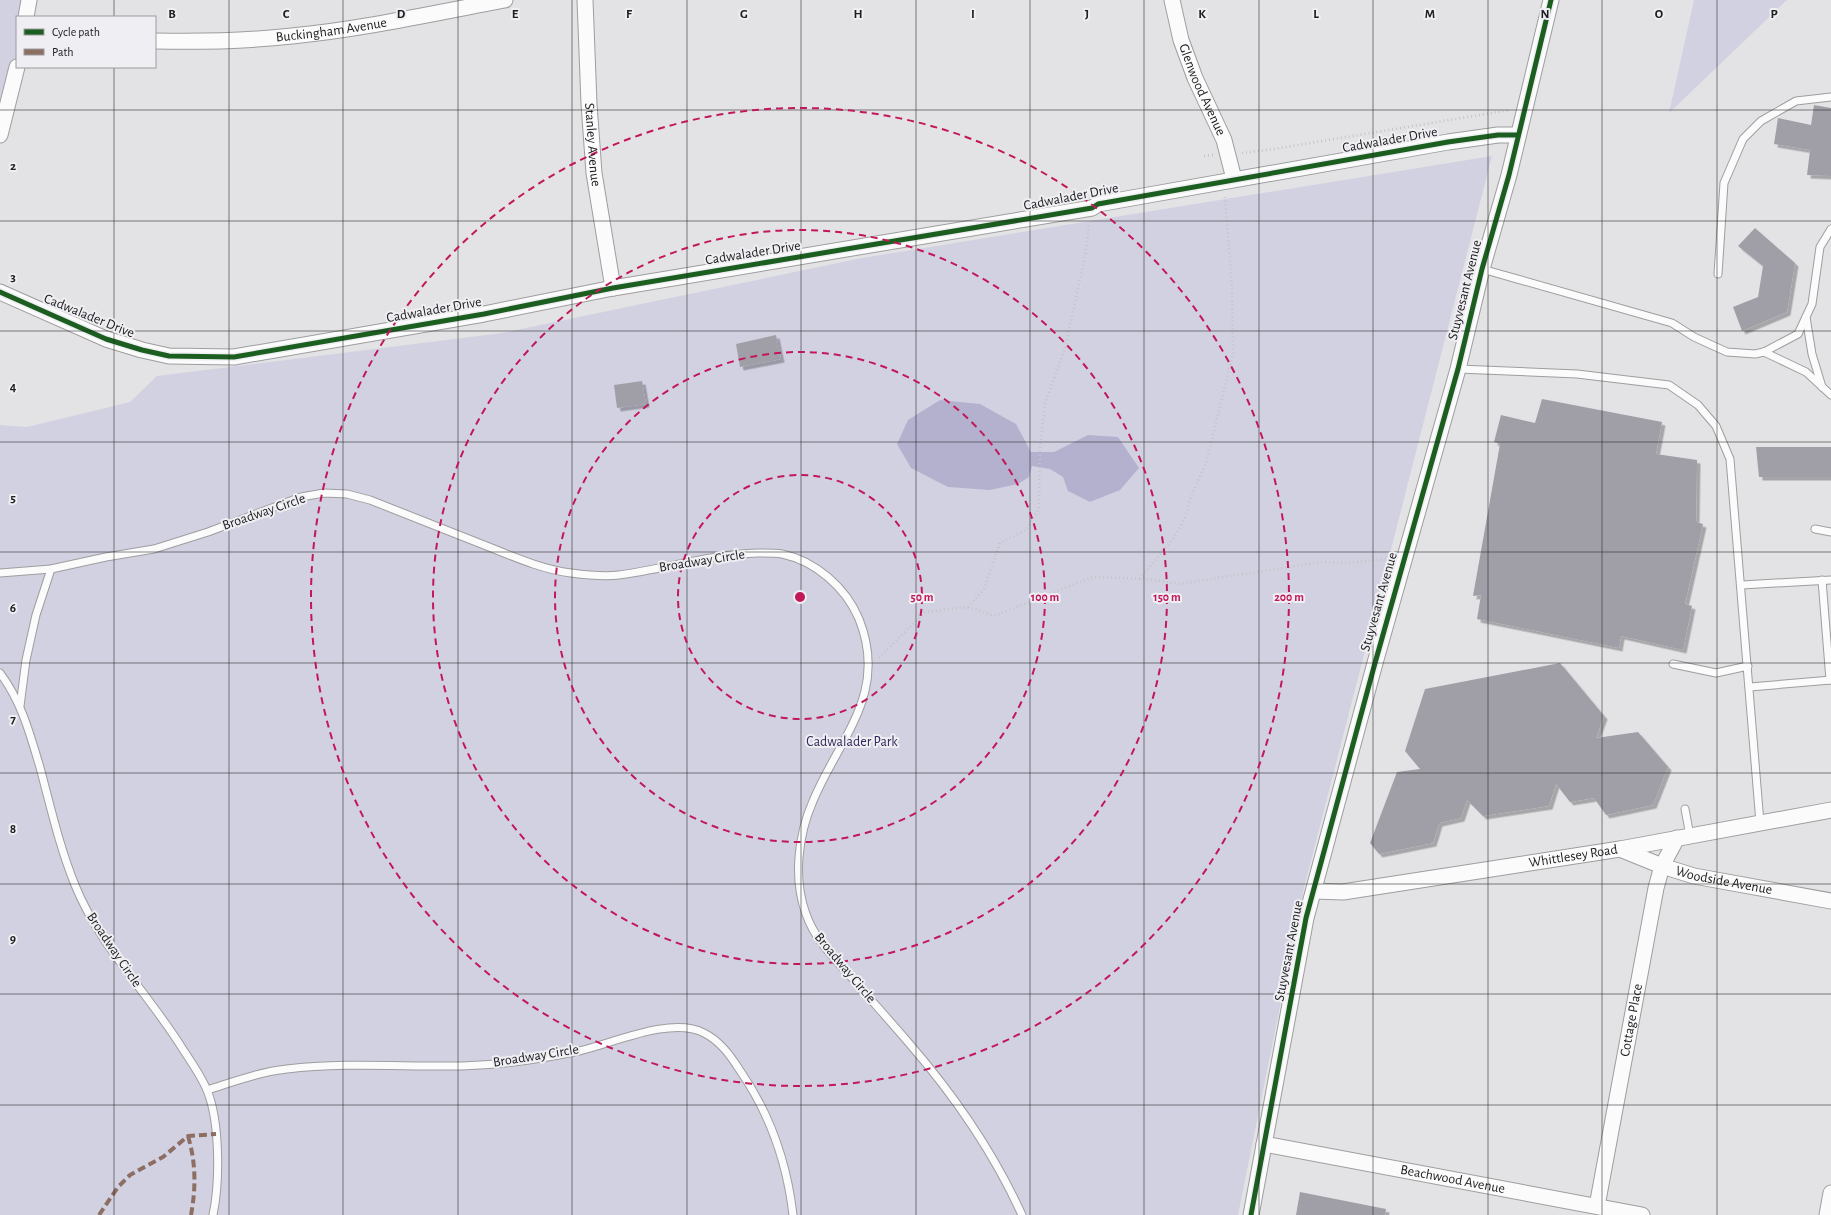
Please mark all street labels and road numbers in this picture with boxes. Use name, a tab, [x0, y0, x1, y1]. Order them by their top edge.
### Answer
street label: Buckingham Avenue	[275, 16, 388, 45]
street label: Glenwood Avenue	[1176, 42, 1228, 138]
street label: Stanley Avenue	[582, 103, 603, 188]
street label: Cadwalader Drive	[1341, 125, 1439, 155]
street label: Cadwalader Drive	[1022, 181, 1120, 213]
street label: Cadwalader Drive	[704, 239, 802, 267]
street label: Stuyvesant Avenue	[1446, 239, 1484, 341]
street label: Cadwalader Drive	[42, 291, 136, 341]
street label: Cadwalader Drive	[385, 295, 483, 325]
street label: Broadway Circle	[221, 491, 307, 533]
street label: Broadway Circle	[658, 547, 746, 575]
street label: Stuyvesant Avenue	[1358, 551, 1400, 653]
street label: Whittlesey Road	[1528, 842, 1619, 870]
street label: Woodside Avenue	[1674, 864, 1773, 897]
street label: Stuyvesant Avenue	[1272, 899, 1306, 1003]
street label: Broadway Circle	[84, 910, 144, 990]
street label: Broadway Circle	[812, 930, 878, 1006]
street label: Cottage Place	[1618, 983, 1645, 1058]
street label: Broadway Circle	[492, 1042, 580, 1070]
street label: Beachwood Avenue	[1399, 1163, 1506, 1196]

